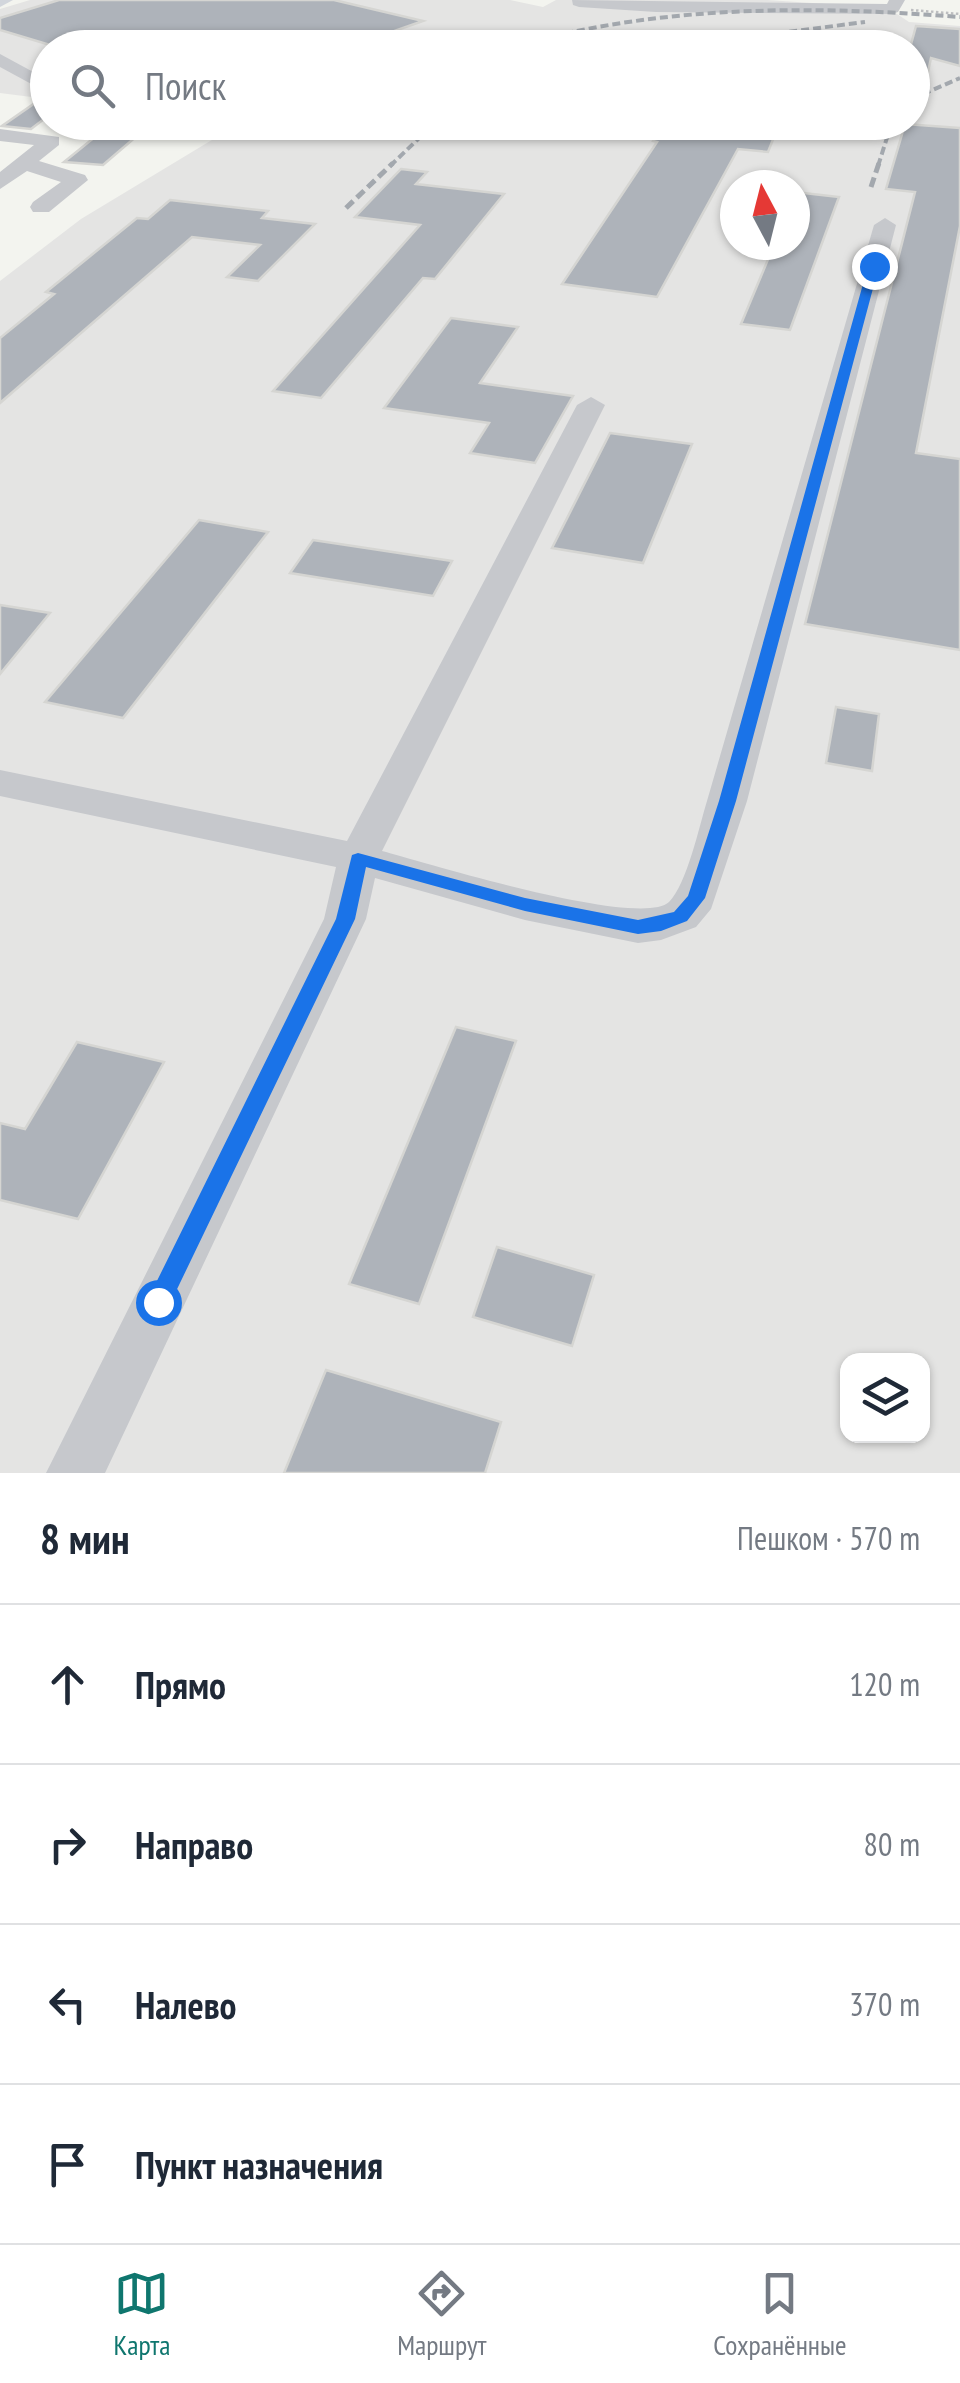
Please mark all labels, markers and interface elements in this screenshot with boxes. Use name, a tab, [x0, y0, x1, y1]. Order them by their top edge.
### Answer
search box	[30, 30, 930, 140]
icon: search	[65, 58, 120, 113]
text: Поиск	[145, 61, 226, 110]
north arrow	[720, 170, 810, 260]
route end	[852, 244, 898, 290]
route start	[136, 1280, 182, 1326]
map controls	[840, 1353, 930, 1443]
button: layers	[840, 1353, 930, 1443]
text: 8 мин	[40, 1511, 130, 1566]
text: Пешком · 570 m	[737, 1517, 920, 1559]
icon: ahead	[40, 1657, 95, 1712]
text: Прямо	[135, 1660, 226, 1709]
text: 120 m	[849, 1663, 920, 1705]
icon: right	[40, 1817, 95, 1872]
text: Направо	[135, 1820, 253, 1869]
text: 80 m	[864, 1823, 920, 1865]
icon: left	[40, 1977, 95, 2032]
text: Налево	[135, 1980, 236, 2029]
text: 370 m	[849, 1983, 920, 2025]
icon: arrive	[40, 2137, 95, 2192]
text: Пункт назначения	[135, 2140, 383, 2189]
tab: Карта	[113, 2266, 170, 2363]
tab: Маршрут	[397, 2266, 487, 2363]
tab: Сохранённые	[713, 2266, 847, 2363]

